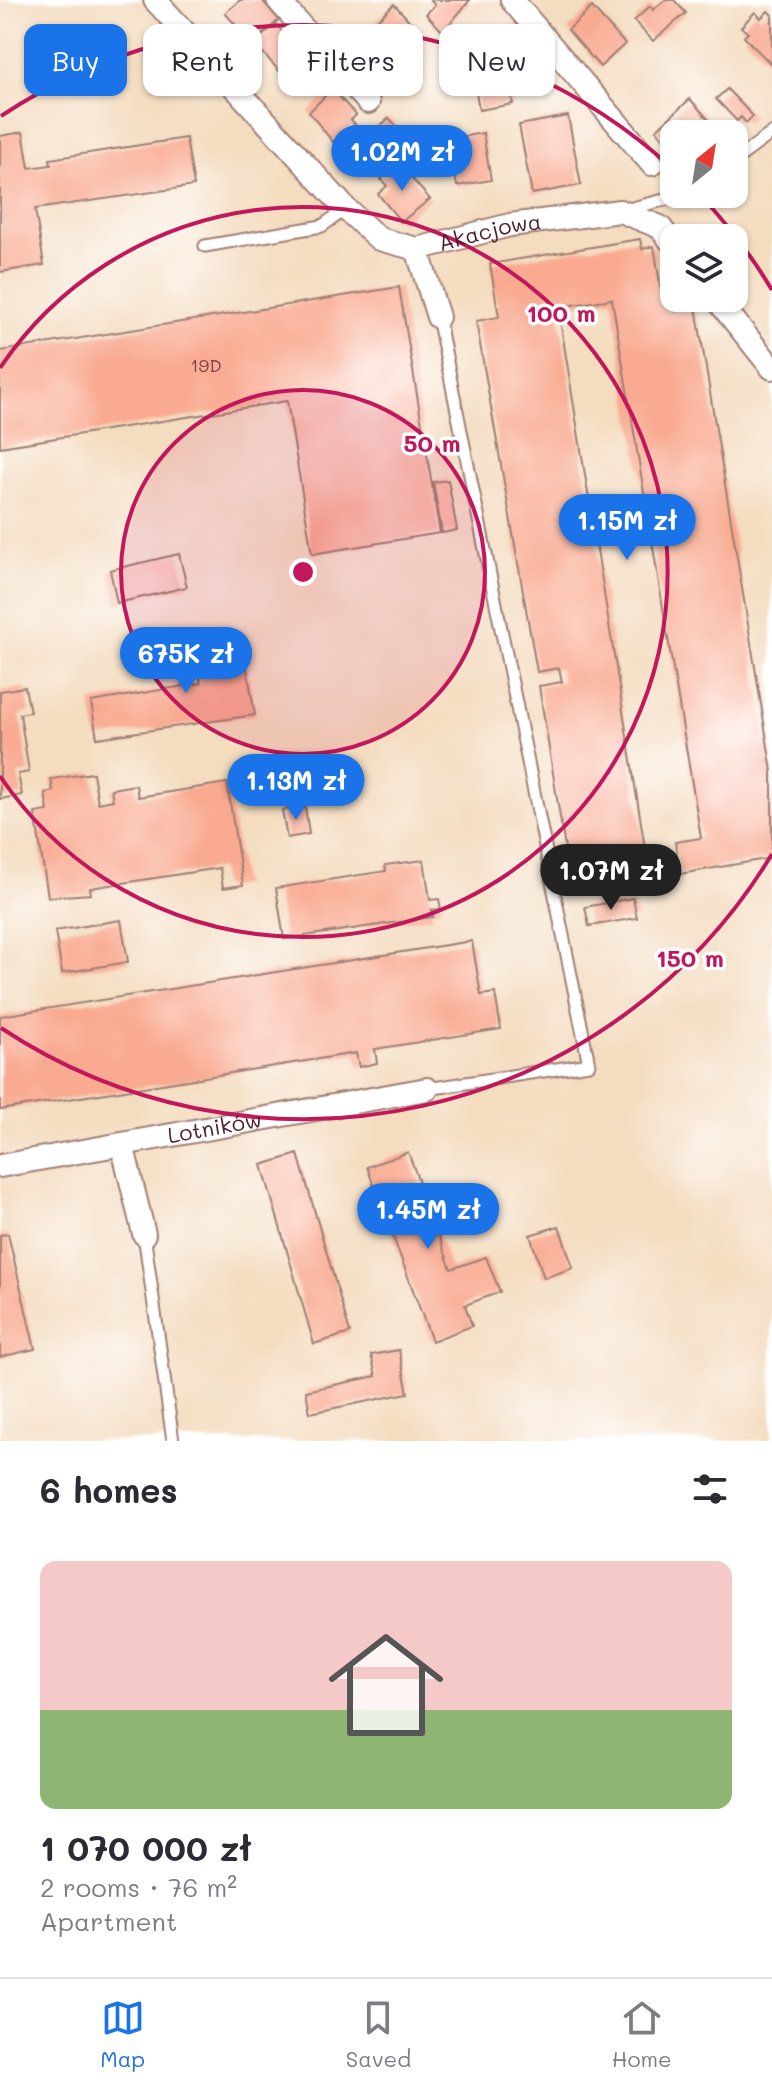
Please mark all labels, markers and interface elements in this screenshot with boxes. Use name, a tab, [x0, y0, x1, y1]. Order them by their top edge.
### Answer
chip: Buy	[24, 24, 127, 96]
chip: Rent	[143, 24, 262, 96]
chip: Filters	[278, 24, 423, 96]
chip: New	[439, 24, 555, 96]
north arrow	[660, 120, 748, 208]
map controls	[660, 120, 748, 312]
pin: 1.02M zł	[319, 125, 485, 193]
text: 1.02M zł	[349, 134, 455, 168]
street label: Akacjowa	[435, 206, 543, 257]
button: layers	[660, 224, 748, 312]
text: 100 m	[526, 297, 596, 328]
house number: 19D	[190, 353, 222, 377]
text: 50 m	[403, 427, 461, 458]
pin: 1.15M zł	[544, 494, 710, 562]
text: 1.15M zł	[577, 503, 677, 537]
centre of rings	[289, 558, 317, 586]
pin: 675K zł	[112, 627, 260, 695]
text: 675K zł	[138, 636, 234, 670]
pin: 1.13M zł	[213, 754, 379, 822]
text: 1.13M zł	[245, 763, 347, 797]
pin: 1.07M zł	[528, 844, 694, 912]
text: 1.07M zł	[558, 853, 664, 887]
text: 150 m	[656, 942, 724, 973]
street label: Lotników	[165, 1104, 264, 1150]
pin: 1.45M zł	[345, 1183, 511, 1251]
text: 1.45M zł	[375, 1192, 481, 1226]
text: 6 homes	[40, 1467, 178, 1512]
icon: filters	[688, 1467, 732, 1511]
icon: home	[314, 1613, 458, 1757]
text: 1 070 000 zł	[40, 1825, 251, 1870]
text: 2 rooms · 76 m²	[40, 1870, 237, 1904]
text: Apartment	[40, 1904, 177, 1938]
tab: Map	[100, 1996, 145, 2073]
tab: Saved	[346, 1996, 411, 2073]
tab: Home	[612, 1996, 672, 2073]

